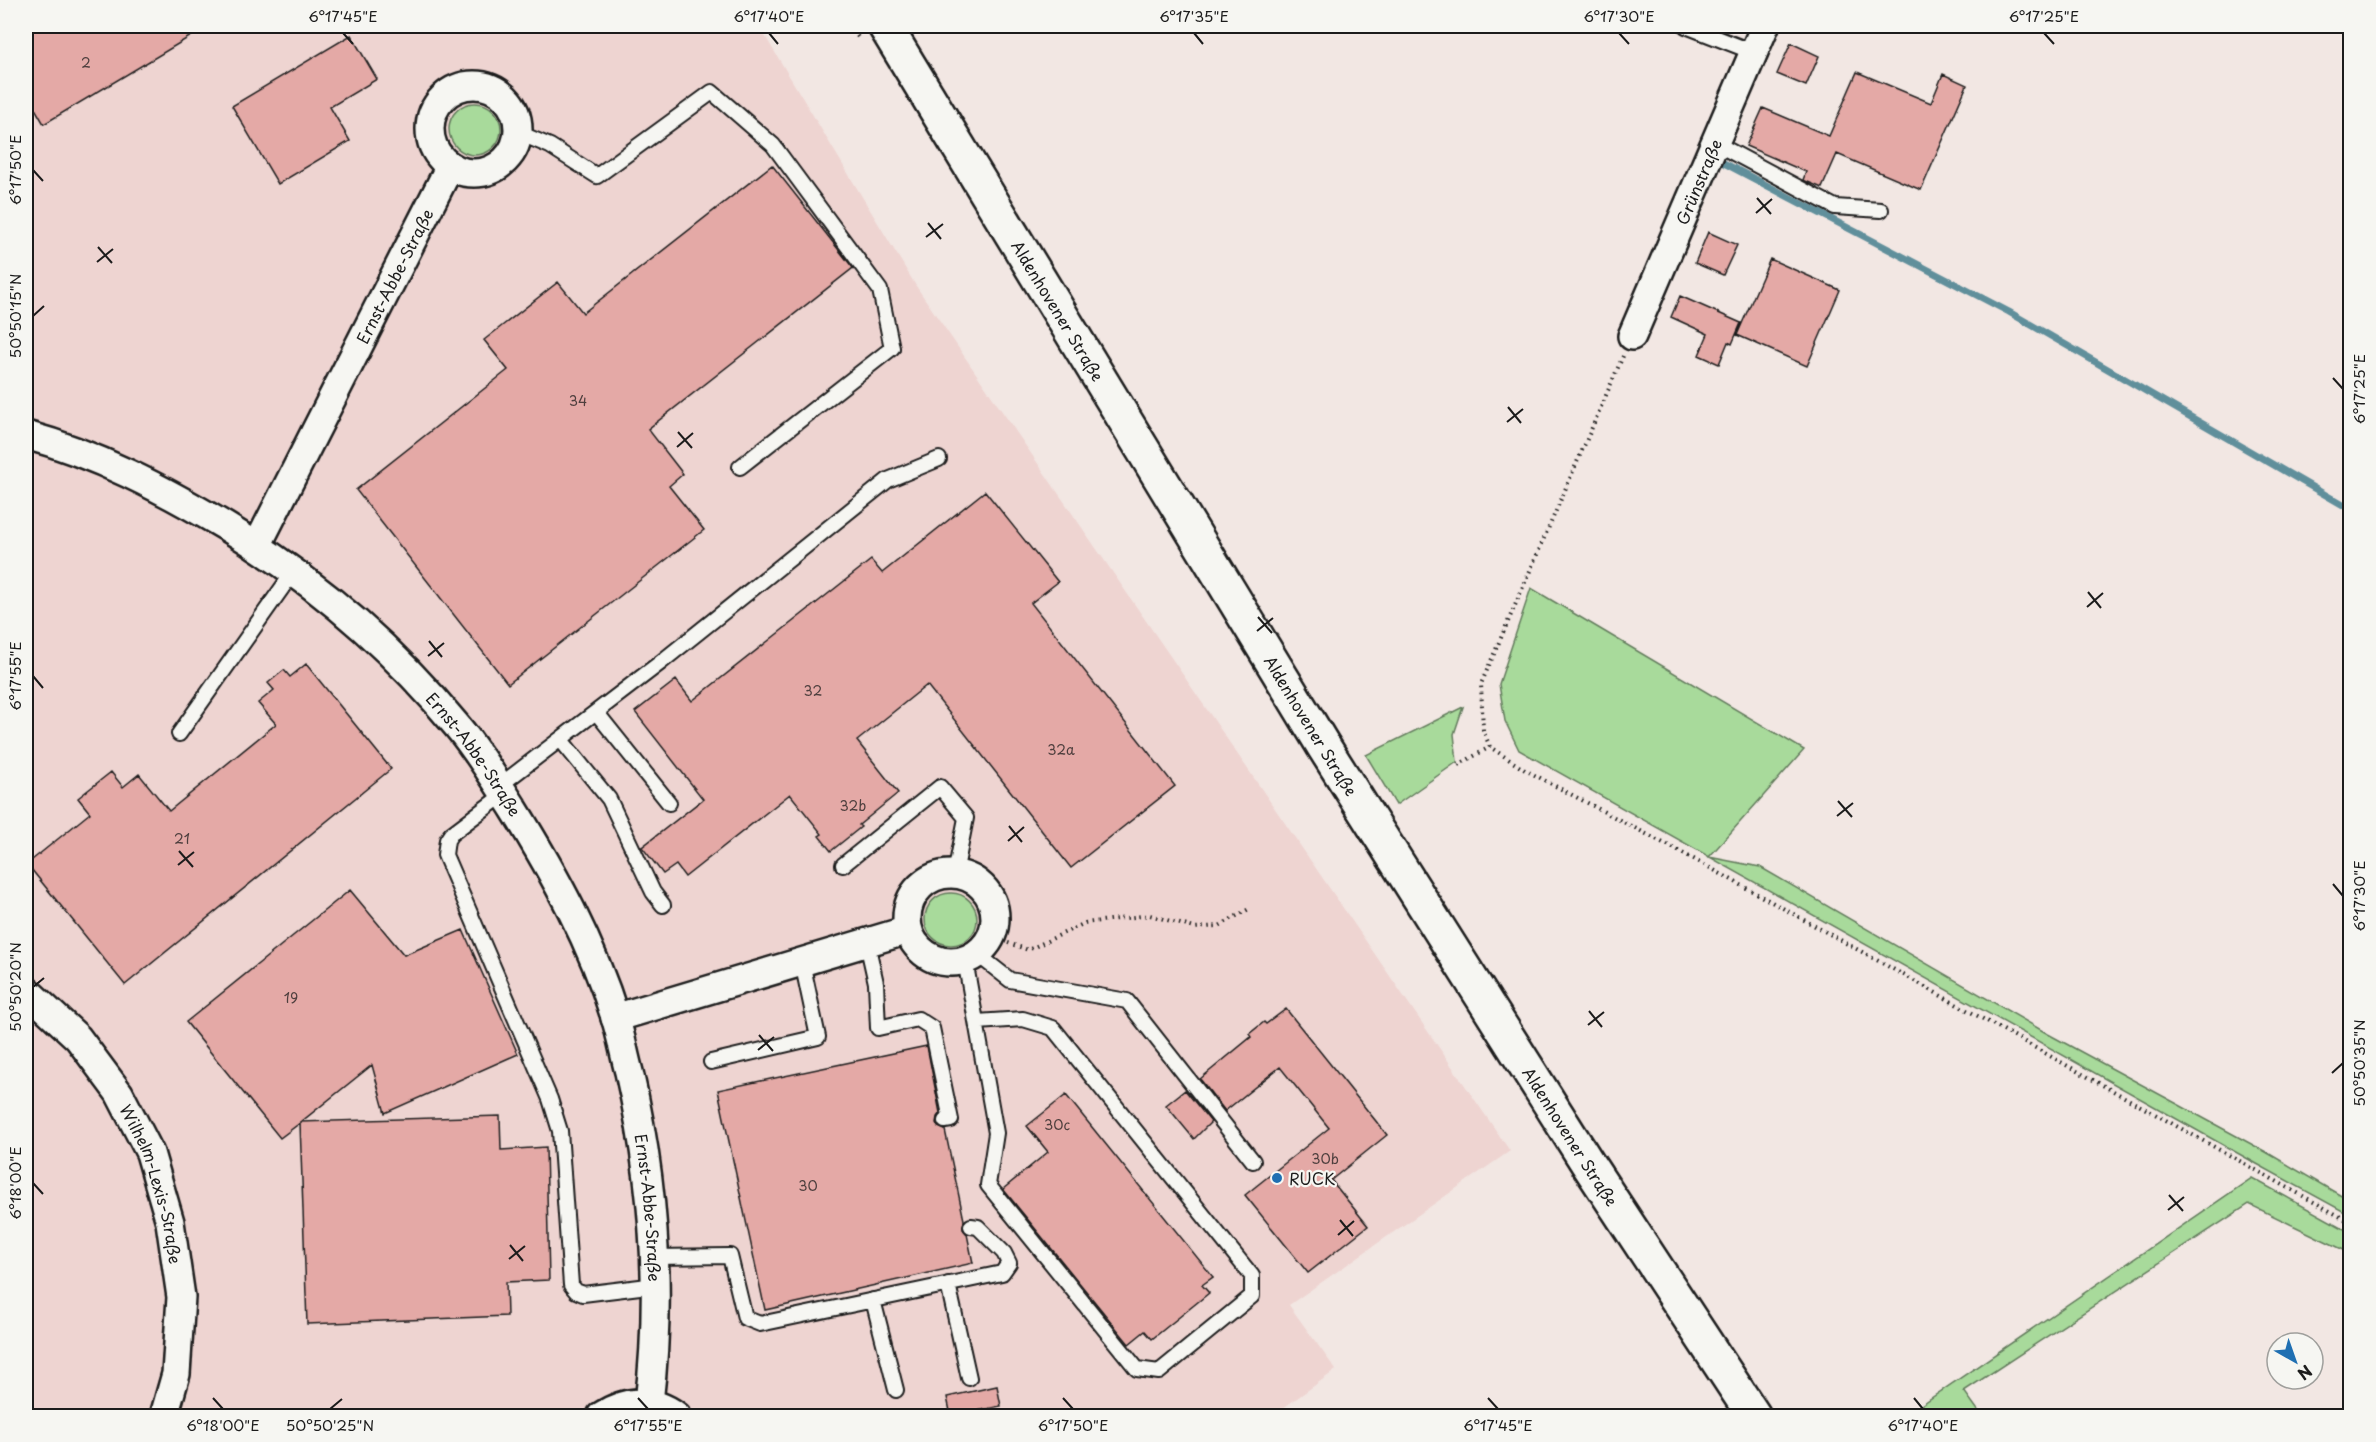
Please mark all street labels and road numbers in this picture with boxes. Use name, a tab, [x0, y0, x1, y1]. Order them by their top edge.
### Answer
street label: Grünstraße	[1669, 135, 1727, 228]
street label: Ernst-Abbe-Straße	[350, 204, 439, 347]
street label: Aldenhovener Straße	[1006, 235, 1110, 385]
street label: Aldenhovener Straße	[1259, 651, 1364, 800]
street label: Ernst-Abbe-Straße	[421, 687, 527, 821]
street label: Aldenhovener Straße	[1517, 1062, 1624, 1211]
street label: Wilhelm-Lexis-Straße	[115, 1100, 188, 1265]
street label: Ernst-Abbe-Straße	[630, 1132, 667, 1282]

